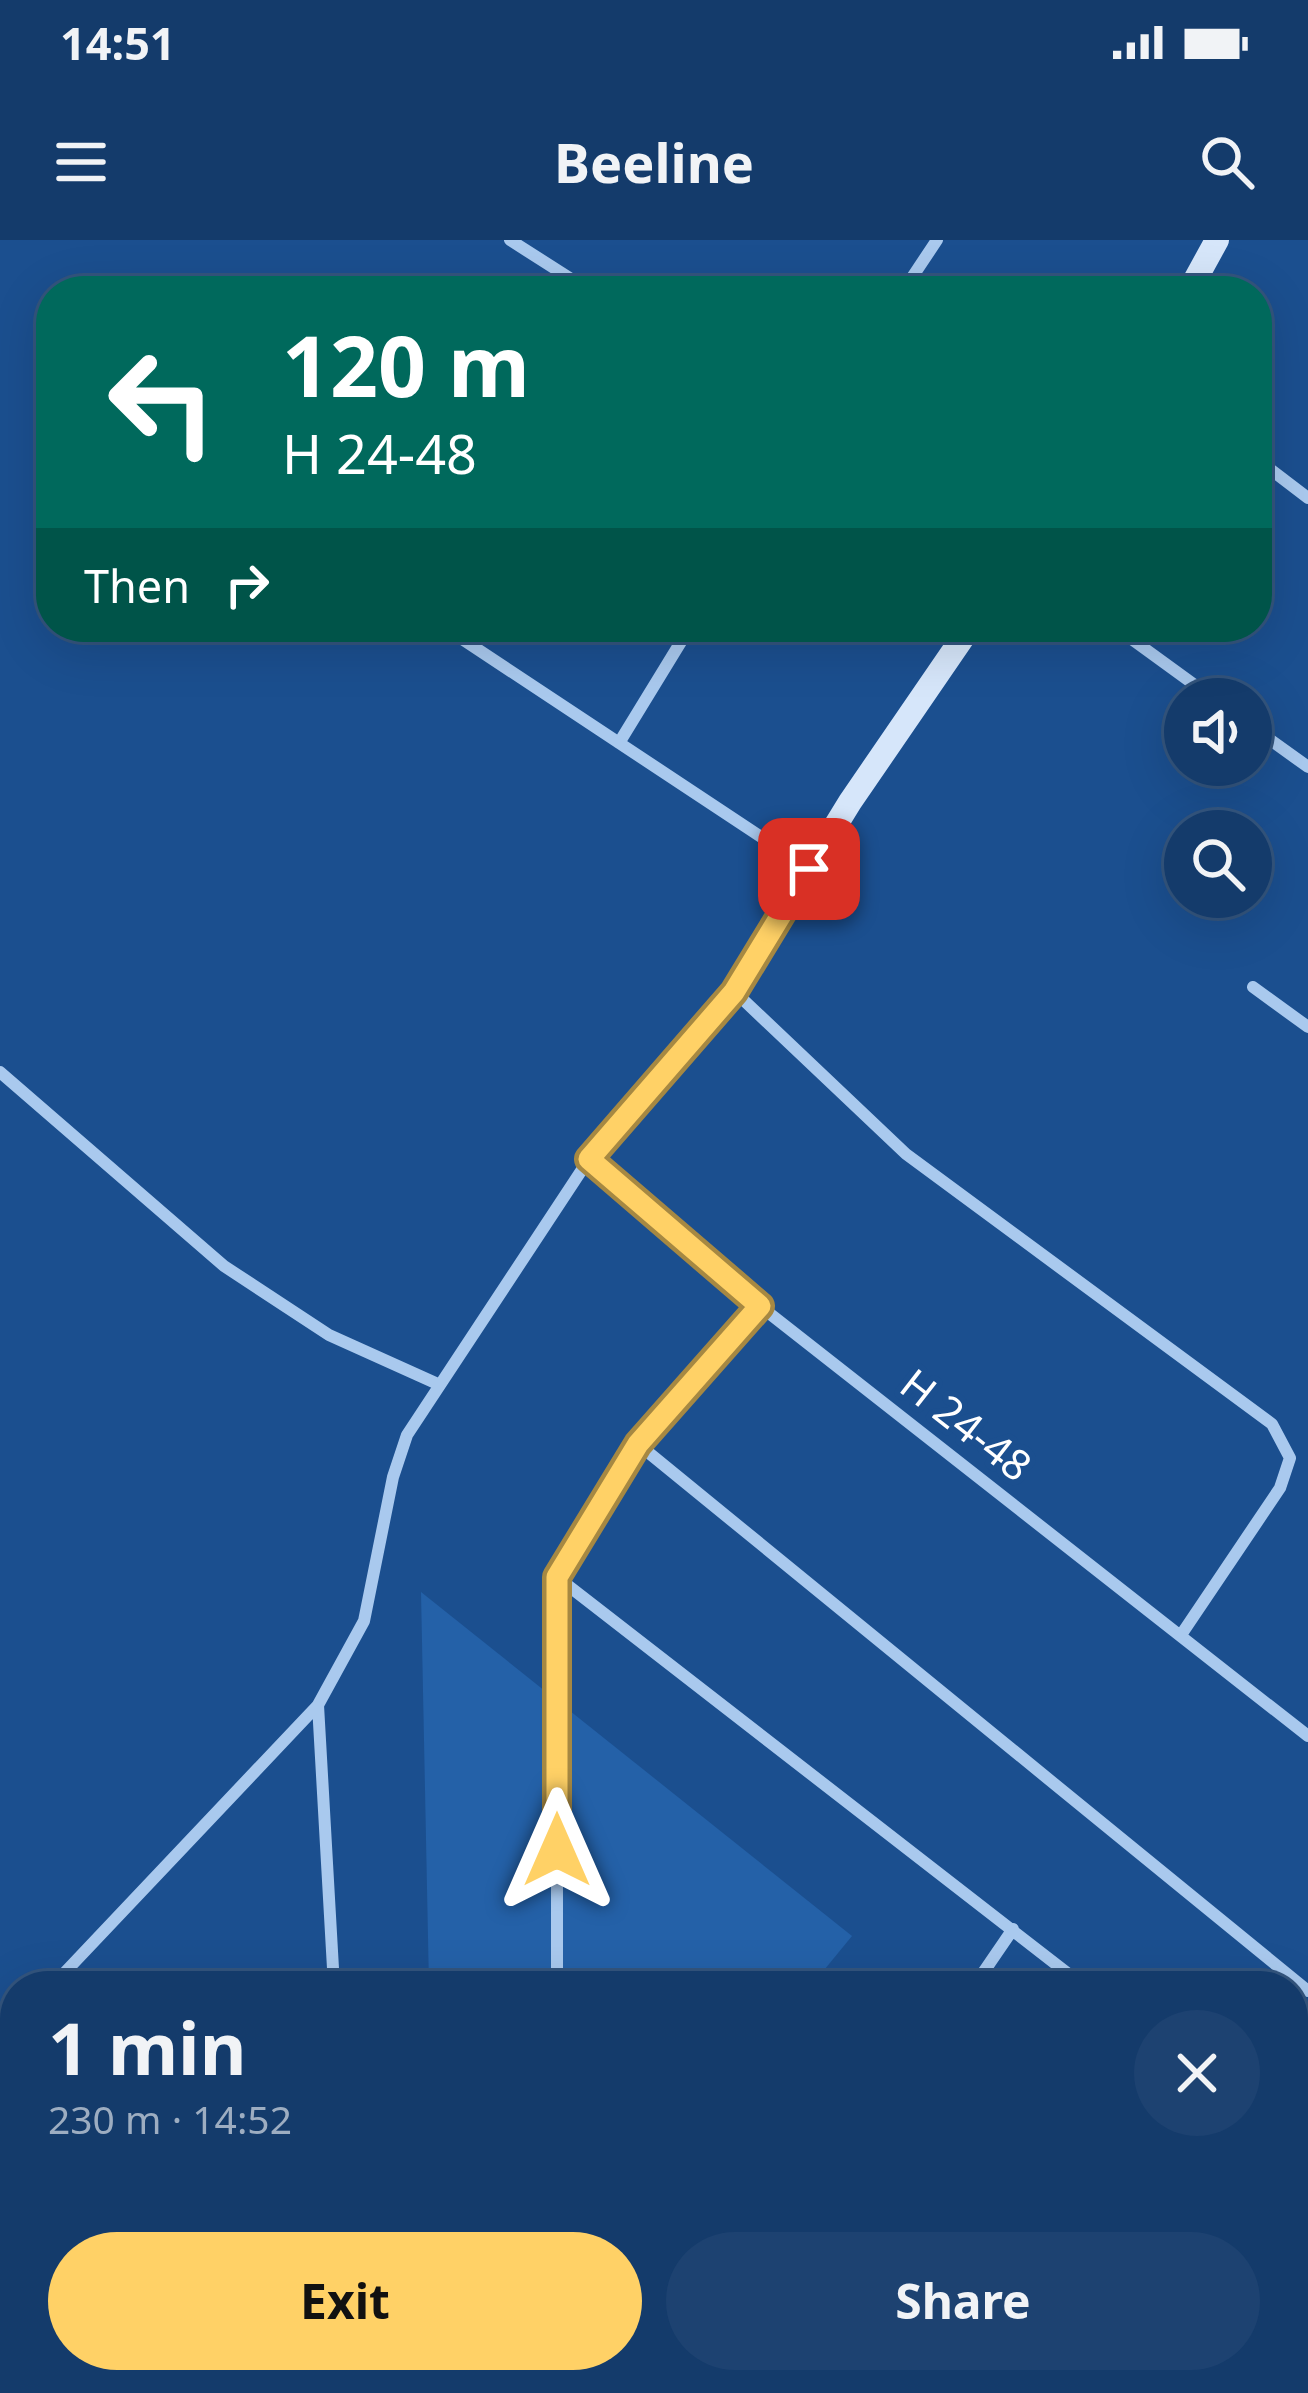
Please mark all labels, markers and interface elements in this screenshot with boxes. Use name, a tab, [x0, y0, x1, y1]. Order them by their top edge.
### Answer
text: 14:51	[60, 12, 176, 73]
text: Beeline	[554, 125, 754, 199]
icon: menu	[48, 129, 114, 195]
icon: search	[1194, 129, 1260, 195]
text: 120 m	[282, 307, 530, 422]
icon: left	[84, 324, 240, 480]
text: H 24-48	[282, 416, 477, 490]
icon: right	[214, 552, 280, 618]
text: Then	[84, 555, 190, 616]
map controls	[1164, 678, 1272, 918]
button: sound	[1164, 678, 1272, 786]
button: search	[1164, 810, 1272, 918]
pin	[758, 818, 860, 920]
icon: arrive	[776, 836, 842, 902]
street label: H 24-48	[890, 1355, 1044, 1493]
position arrow	[494, 1787, 620, 1913]
text: 1 min	[48, 1998, 246, 2096]
button: close	[1134, 2010, 1260, 2136]
text: 230 m · 14:52	[48, 2092, 292, 2145]
button: Exit	[48, 2232, 642, 2370]
button: Share	[666, 2232, 1260, 2370]

